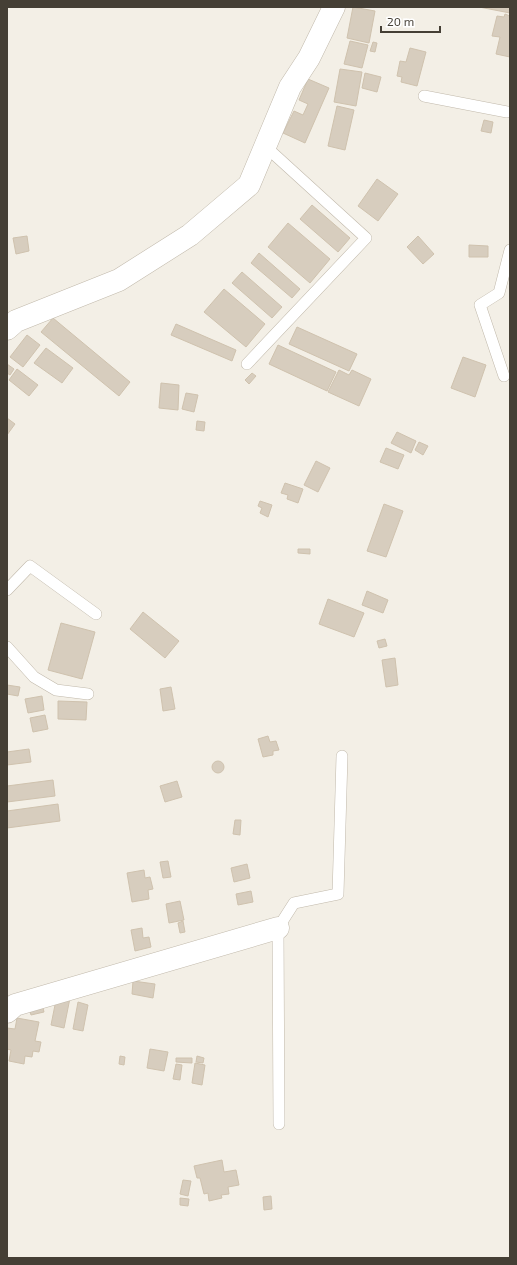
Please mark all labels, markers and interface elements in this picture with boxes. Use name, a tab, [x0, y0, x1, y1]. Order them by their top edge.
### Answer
scale bar	[381, 8, 440, 34]
text: 20 m	[387, 14, 414, 28]

